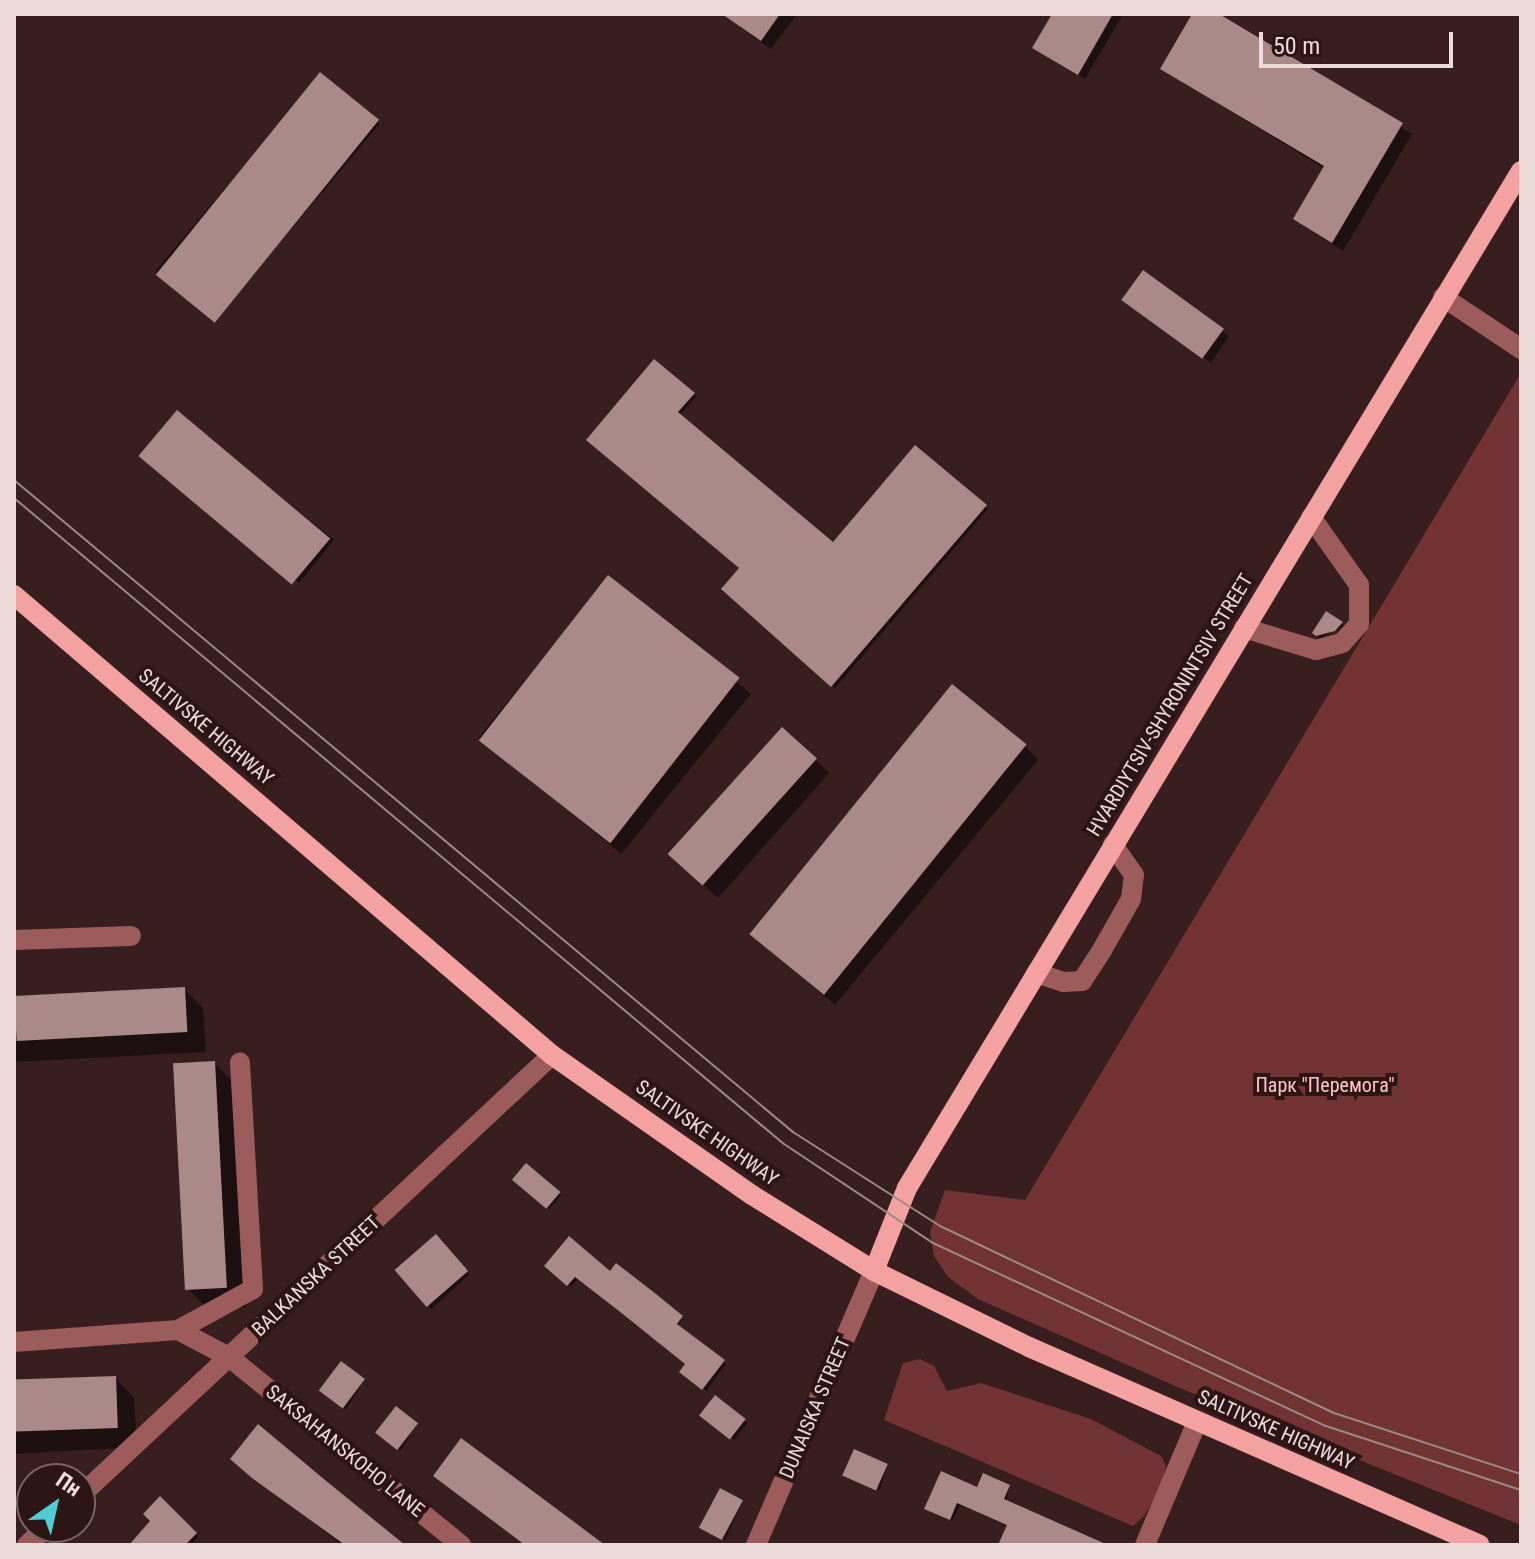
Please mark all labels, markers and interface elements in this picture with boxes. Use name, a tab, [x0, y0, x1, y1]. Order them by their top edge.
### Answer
scale bar	[1263, 16, 1457, 66]
text: 50 m	[1273, 32, 1320, 60]
street label: HVARDIYTSIV-SHYRONINTSIV STREET	[1082, 570, 1258, 840]
street label: SALTIVSKE HIGHWAY	[134, 664, 278, 790]
park label: Парк "Перемога"	[1255, 1073, 1395, 1097]
street label: SALTIVSKE HIGHWAY	[631, 1075, 783, 1191]
street label: BALKANSKA STREET	[247, 1211, 385, 1341]
street label: DUNAISKA STREET	[774, 1334, 856, 1482]
street label: SAKSAHANSKOHO LANE	[261, 1380, 429, 1522]
street label: SALTIVSKE HIGHWAY	[1194, 1385, 1358, 1475]
north arrow	[16, 1463, 96, 1543]
text: Пн	[51, 1467, 86, 1502]

